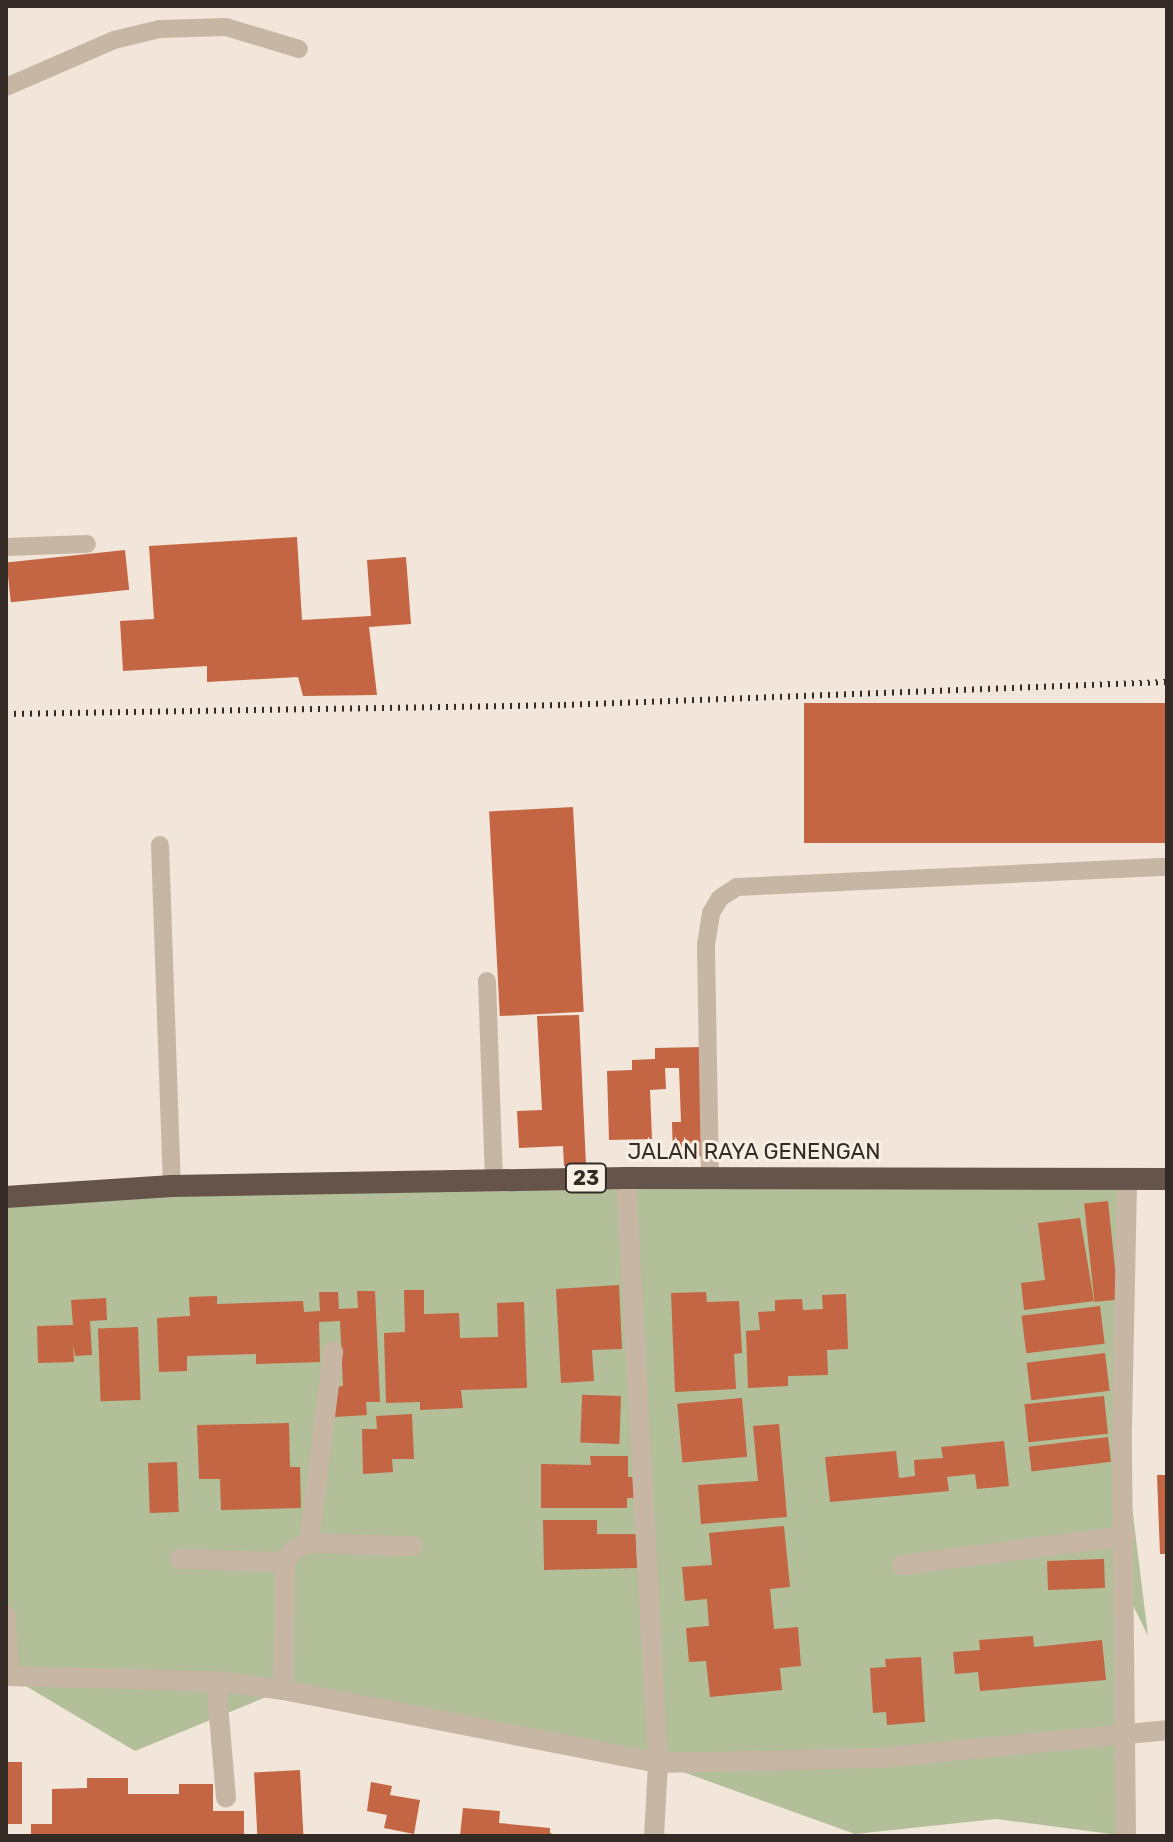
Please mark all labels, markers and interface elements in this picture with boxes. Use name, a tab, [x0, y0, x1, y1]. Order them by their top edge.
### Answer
street label: JALAN RAYA GENENGAN	[627, 1139, 881, 1165]
road number: 23	[564, 1162, 608, 1194]

